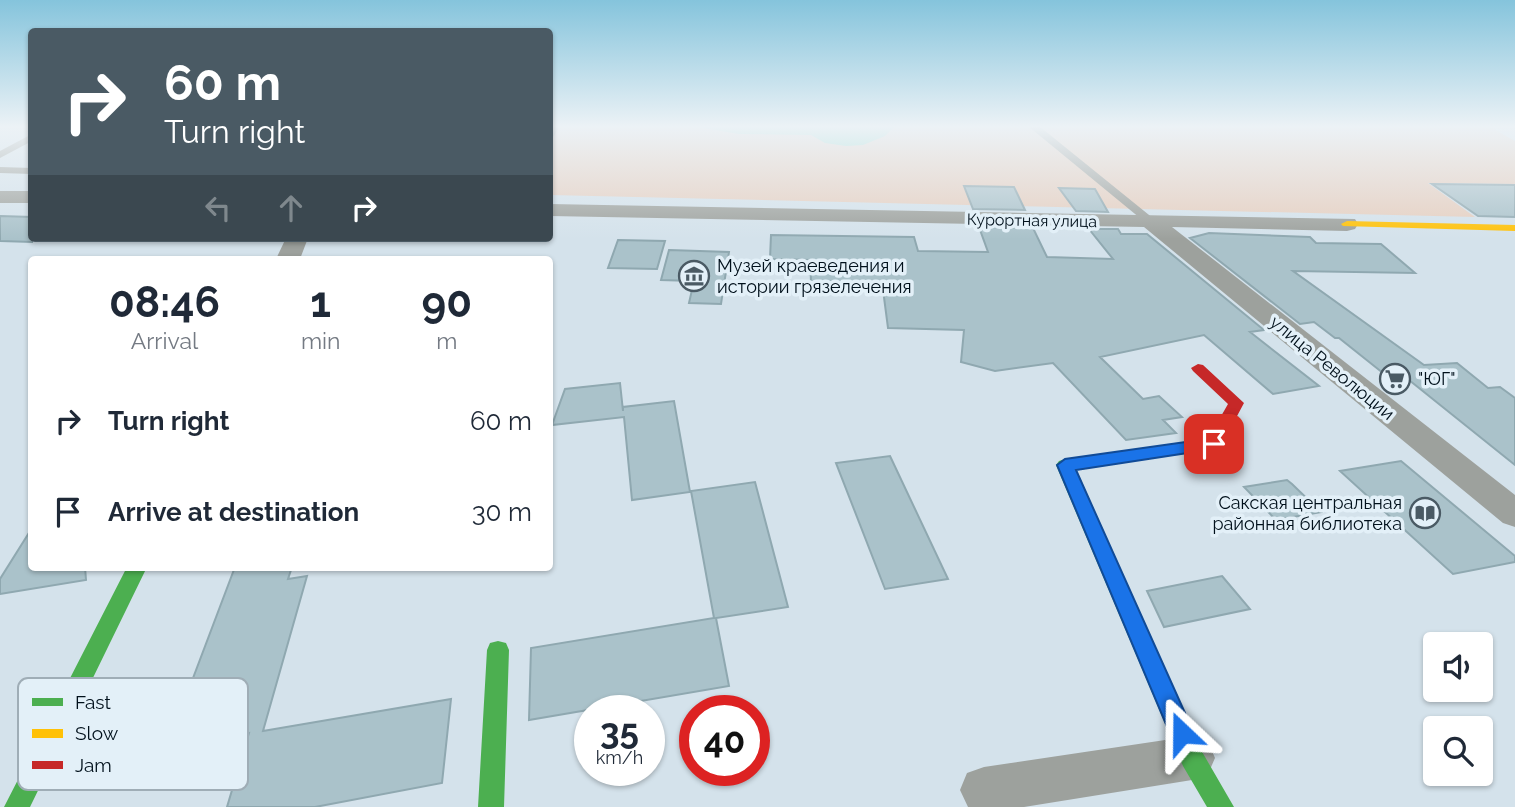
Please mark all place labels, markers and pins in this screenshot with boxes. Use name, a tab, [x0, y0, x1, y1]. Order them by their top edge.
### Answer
place label: Музей краеведения и истории грязелечения	[717, 255, 912, 297]
museum icon: Музей краеведения и истории грязелечения	[677, 259, 711, 293]
supermarket icon: "ЮГ"	[1378, 362, 1412, 396]
place label: "ЮГ"	[1418, 368, 1455, 389]
pin	[1184, 414, 1244, 474]
place label: Сакская центральная районная библиотека	[1212, 492, 1402, 534]
library icon: Сакская центральная районная библиотека	[1408, 496, 1442, 530]

